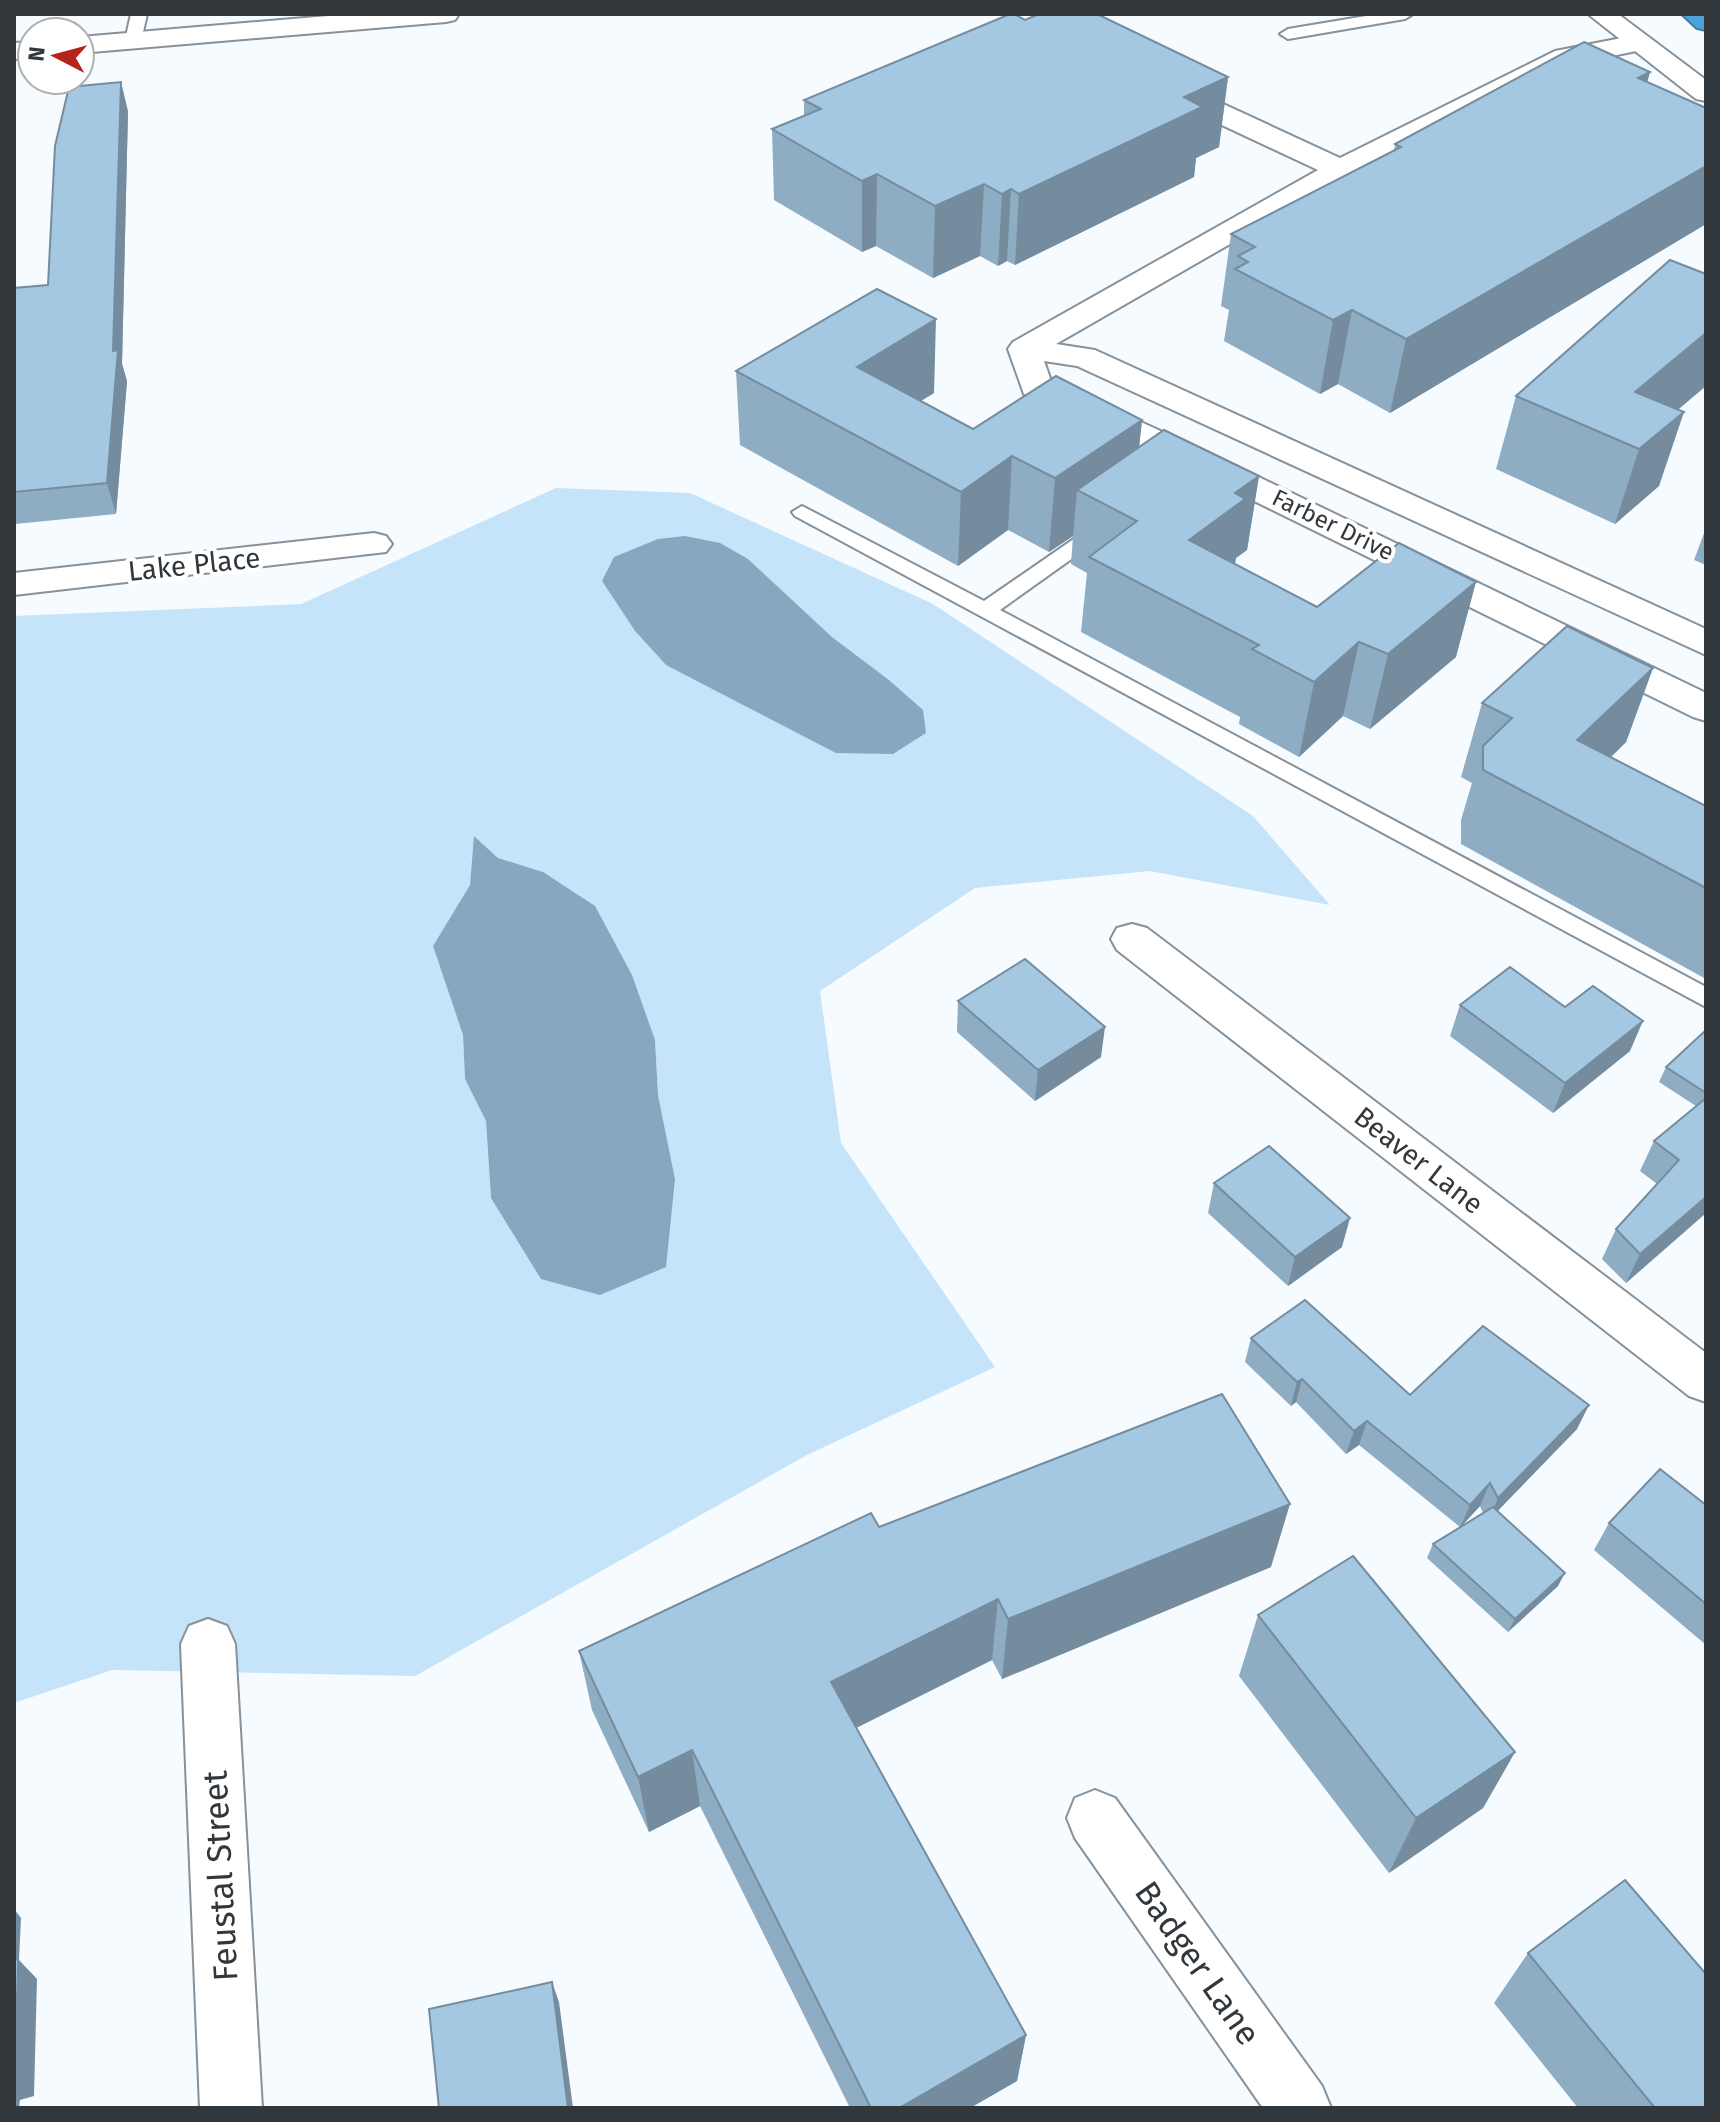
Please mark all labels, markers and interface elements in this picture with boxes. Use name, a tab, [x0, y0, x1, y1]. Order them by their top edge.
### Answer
north arrow	[16, 16, 96, 96]
text: N	[22, 45, 51, 63]
street label: Farber Drive	[1268, 484, 1398, 566]
street label: Lake Place	[126, 541, 262, 588]
street label: Beaver Lane	[1348, 1100, 1490, 1221]
street label: Feustal Street	[194, 1769, 246, 1982]
street label: Badger Lane	[1126, 1873, 1269, 2053]

